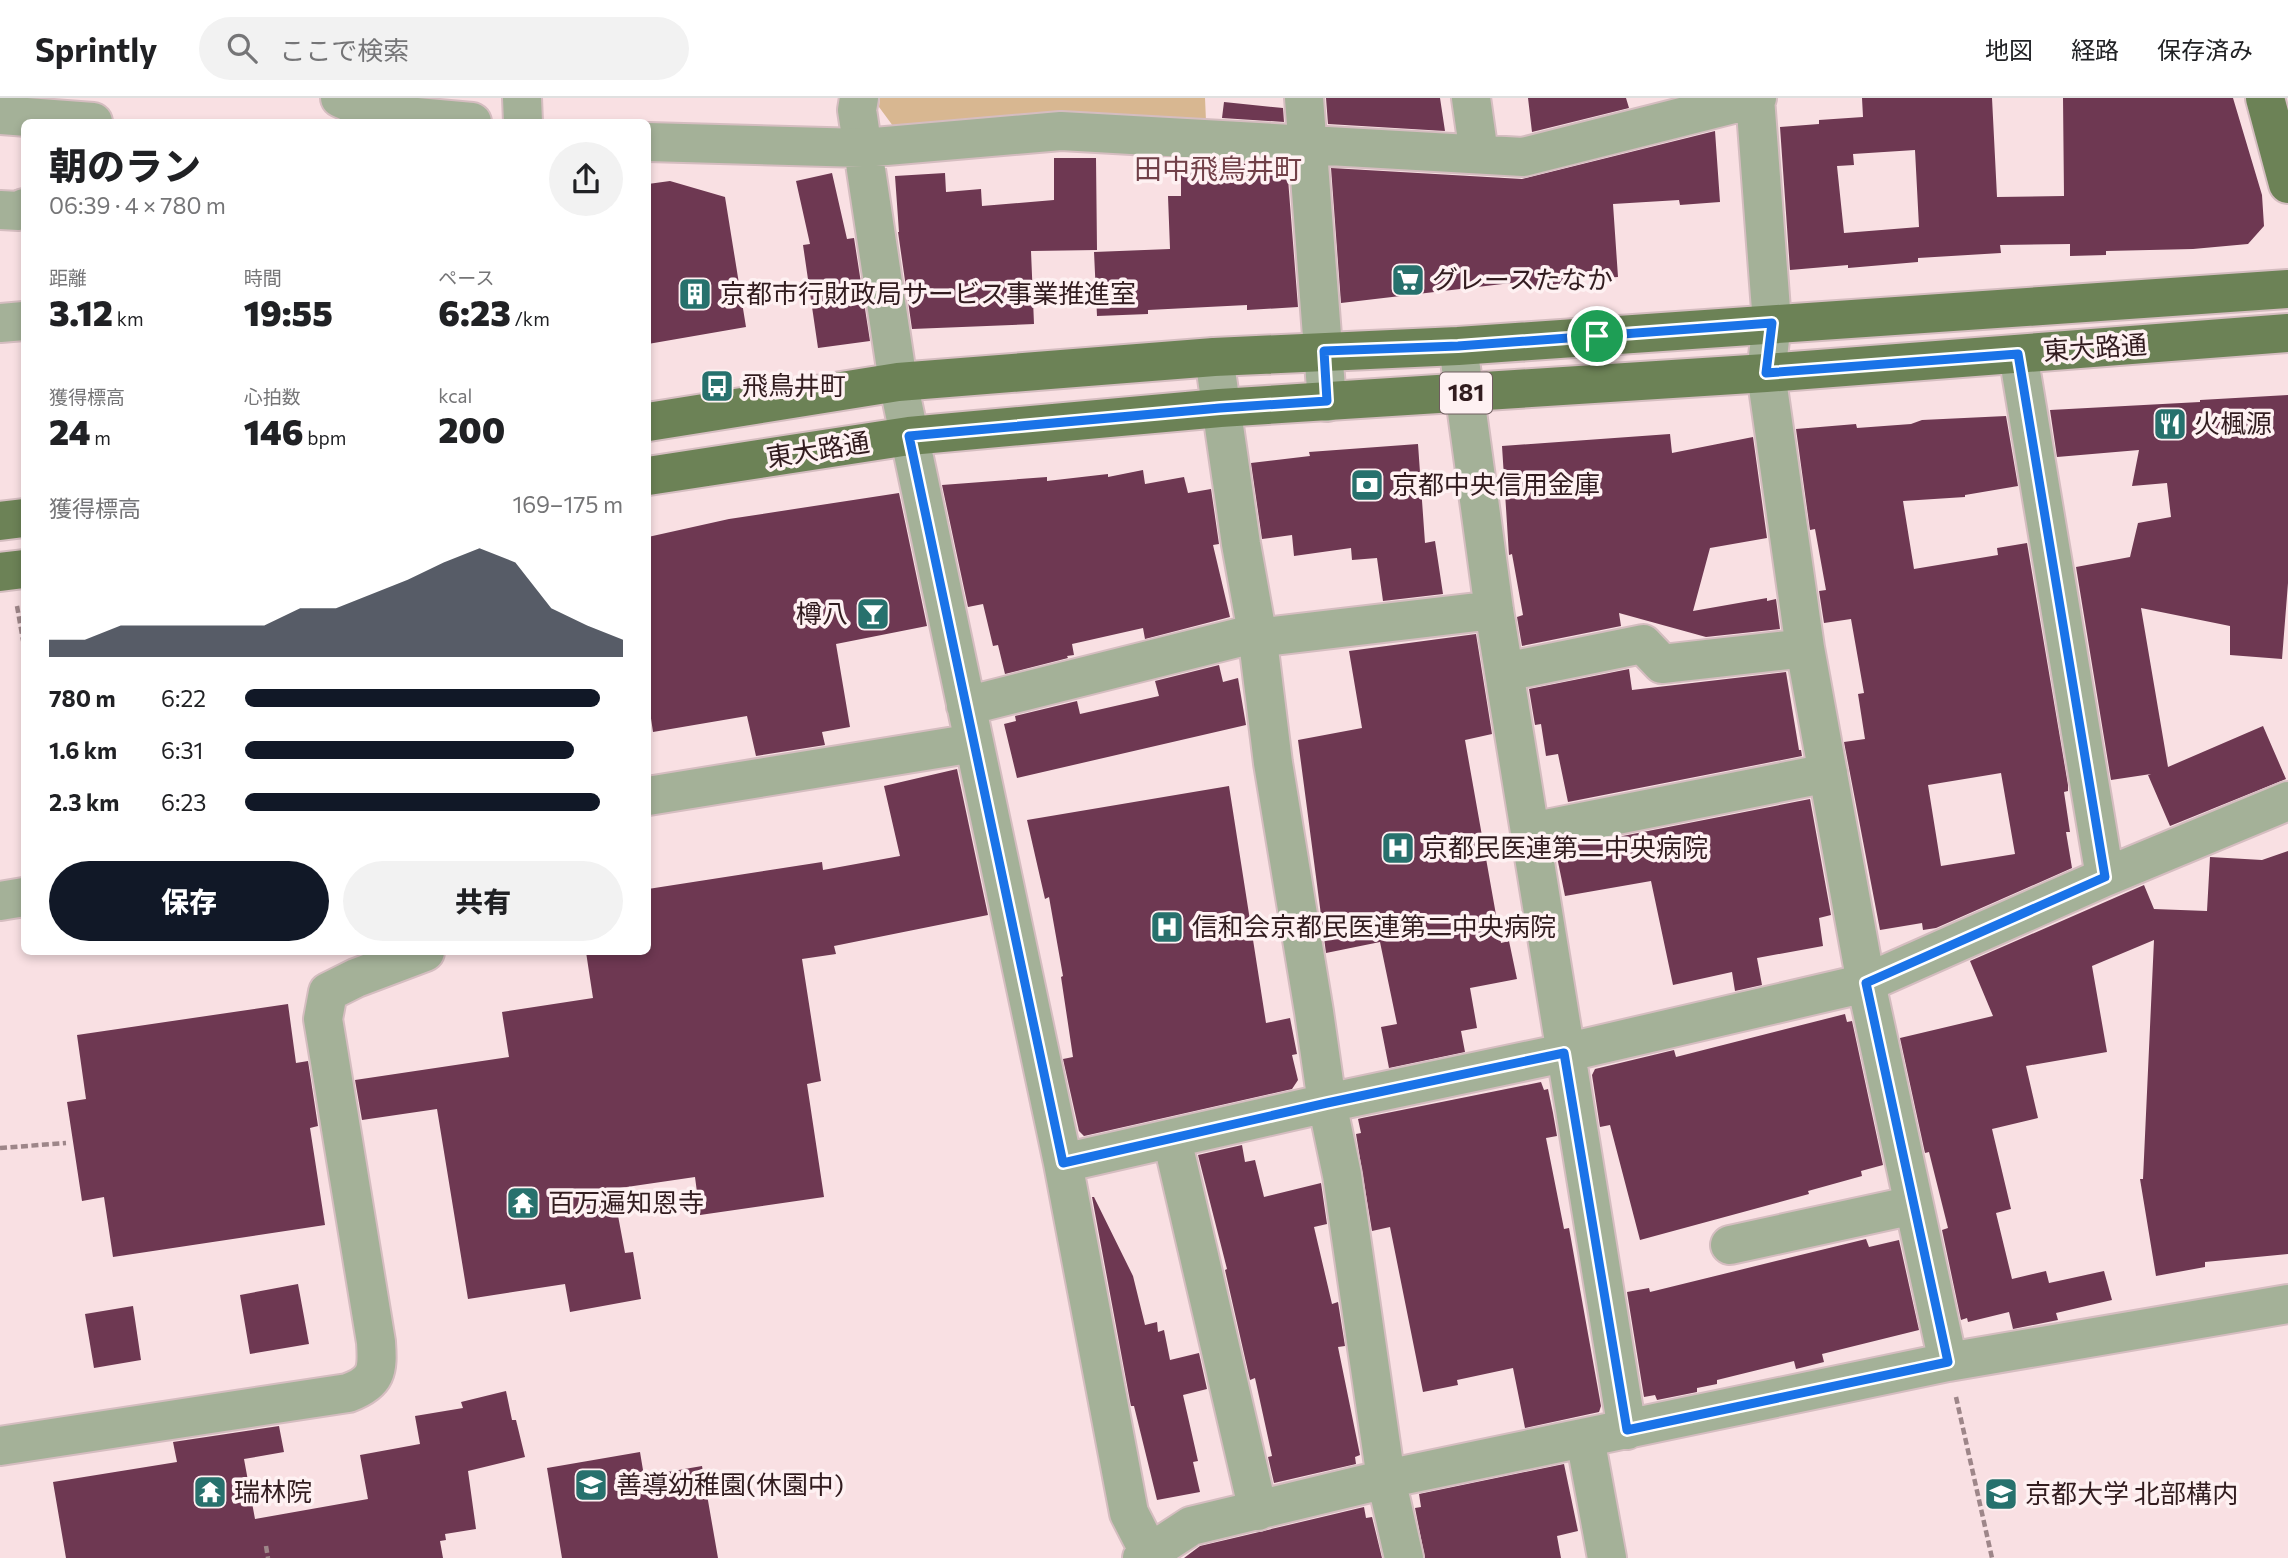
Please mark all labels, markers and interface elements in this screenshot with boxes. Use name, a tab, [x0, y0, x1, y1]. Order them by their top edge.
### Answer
search box	[199, 17, 689, 80]
text: Sprintly	[35, 28, 157, 69]
icon: search	[223, 29, 261, 67]
text: ここで検索	[279, 34, 409, 65]
text: 地図	[1985, 35, 2033, 64]
text: 経路	[2071, 35, 2119, 64]
text: 保存済み	[2157, 35, 2253, 64]
text: 朝のラン	[49, 141, 201, 188]
button: share	[549, 142, 623, 216]
district label: 田中飛鳥井町	[1134, 151, 1302, 185]
text: 06:39 · 4 × 780 m	[49, 191, 226, 219]
supermarket icon: グレースたなか	[1389, 261, 1427, 299]
place label: グレースたなか	[1432, 263, 1613, 294]
text: 距離	[49, 266, 87, 289]
text: 時間	[244, 266, 282, 289]
text: ペース	[438, 266, 494, 289]
building icon: 京都市行財政局サービス事業推進室	[676, 275, 714, 313]
place label: 京都市行財政局サービス事業推進室	[720, 277, 1136, 308]
text: 3.12	[49, 290, 113, 333]
text: 19:55	[244, 290, 333, 333]
text: 6:23	[438, 290, 511, 333]
pin	[1567, 306, 1627, 366]
text: km	[113, 307, 144, 330]
text: /km	[511, 307, 550, 330]
icon: arrive	[1578, 317, 1616, 355]
street label: 東大路通	[2042, 327, 2148, 366]
bus stop icon: 飛鳥井町	[698, 367, 736, 405]
place label: 飛鳥井町	[742, 369, 846, 400]
road number: 181	[1440, 372, 1492, 414]
text: kcal	[438, 384, 472, 407]
text: 獲得標高	[49, 385, 125, 408]
text: 心拍数	[244, 385, 301, 408]
restaurant icon: 火楓源	[2151, 405, 2189, 443]
text: 200	[438, 407, 505, 450]
place label: 火楓源	[2194, 407, 2272, 438]
text: 24	[49, 409, 91, 452]
text: 146	[244, 409, 304, 452]
street label: 東大路通	[764, 425, 872, 472]
text: m	[91, 426, 111, 449]
text: bpm	[304, 426, 346, 449]
bank icon: 京都中央信用金庫	[1348, 466, 1386, 504]
place label: 京都中央信用金庫	[1392, 468, 1600, 499]
text: 169–175 m	[512, 490, 623, 518]
text: 獲得標高	[49, 494, 141, 522]
bar icon: 樽八	[854, 595, 892, 633]
place label: 樽八	[796, 597, 848, 628]
text: 780 m	[49, 684, 115, 712]
text: 6:22	[161, 684, 206, 712]
text: 1.6 km	[49, 736, 117, 764]
text: 6:31	[161, 736, 203, 764]
text: 2.3 km	[49, 788, 119, 816]
text: 6:23	[161, 788, 206, 816]
hospital icon: 京都民医連第二中央病院	[1379, 829, 1417, 867]
place label: 京都民医連第二中央病院	[1422, 831, 1708, 862]
button: 保存	[49, 861, 329, 941]
button: 共有	[343, 861, 623, 941]
hospital icon: 信和会京都民医連第二中央病院	[1148, 908, 1186, 946]
place label: 信和会京都民医連第二中央病院	[1192, 910, 1556, 941]
temple icon: 百万遍知恩寺	[504, 1184, 542, 1222]
place label: 百万遍知恩寺	[548, 1186, 704, 1217]
school or university icon: 善導幼稚園(休園中)	[572, 1466, 610, 1504]
place label: 善導幼稚園(休園中)	[616, 1468, 844, 1499]
temple icon: 瑞林院	[191, 1473, 229, 1511]
place label: 瑞林院	[234, 1475, 312, 1506]
school or university icon: 京都大学 北部構内	[1982, 1475, 2020, 1513]
place label: 京都大学 北部構内	[2025, 1477, 2238, 1508]

